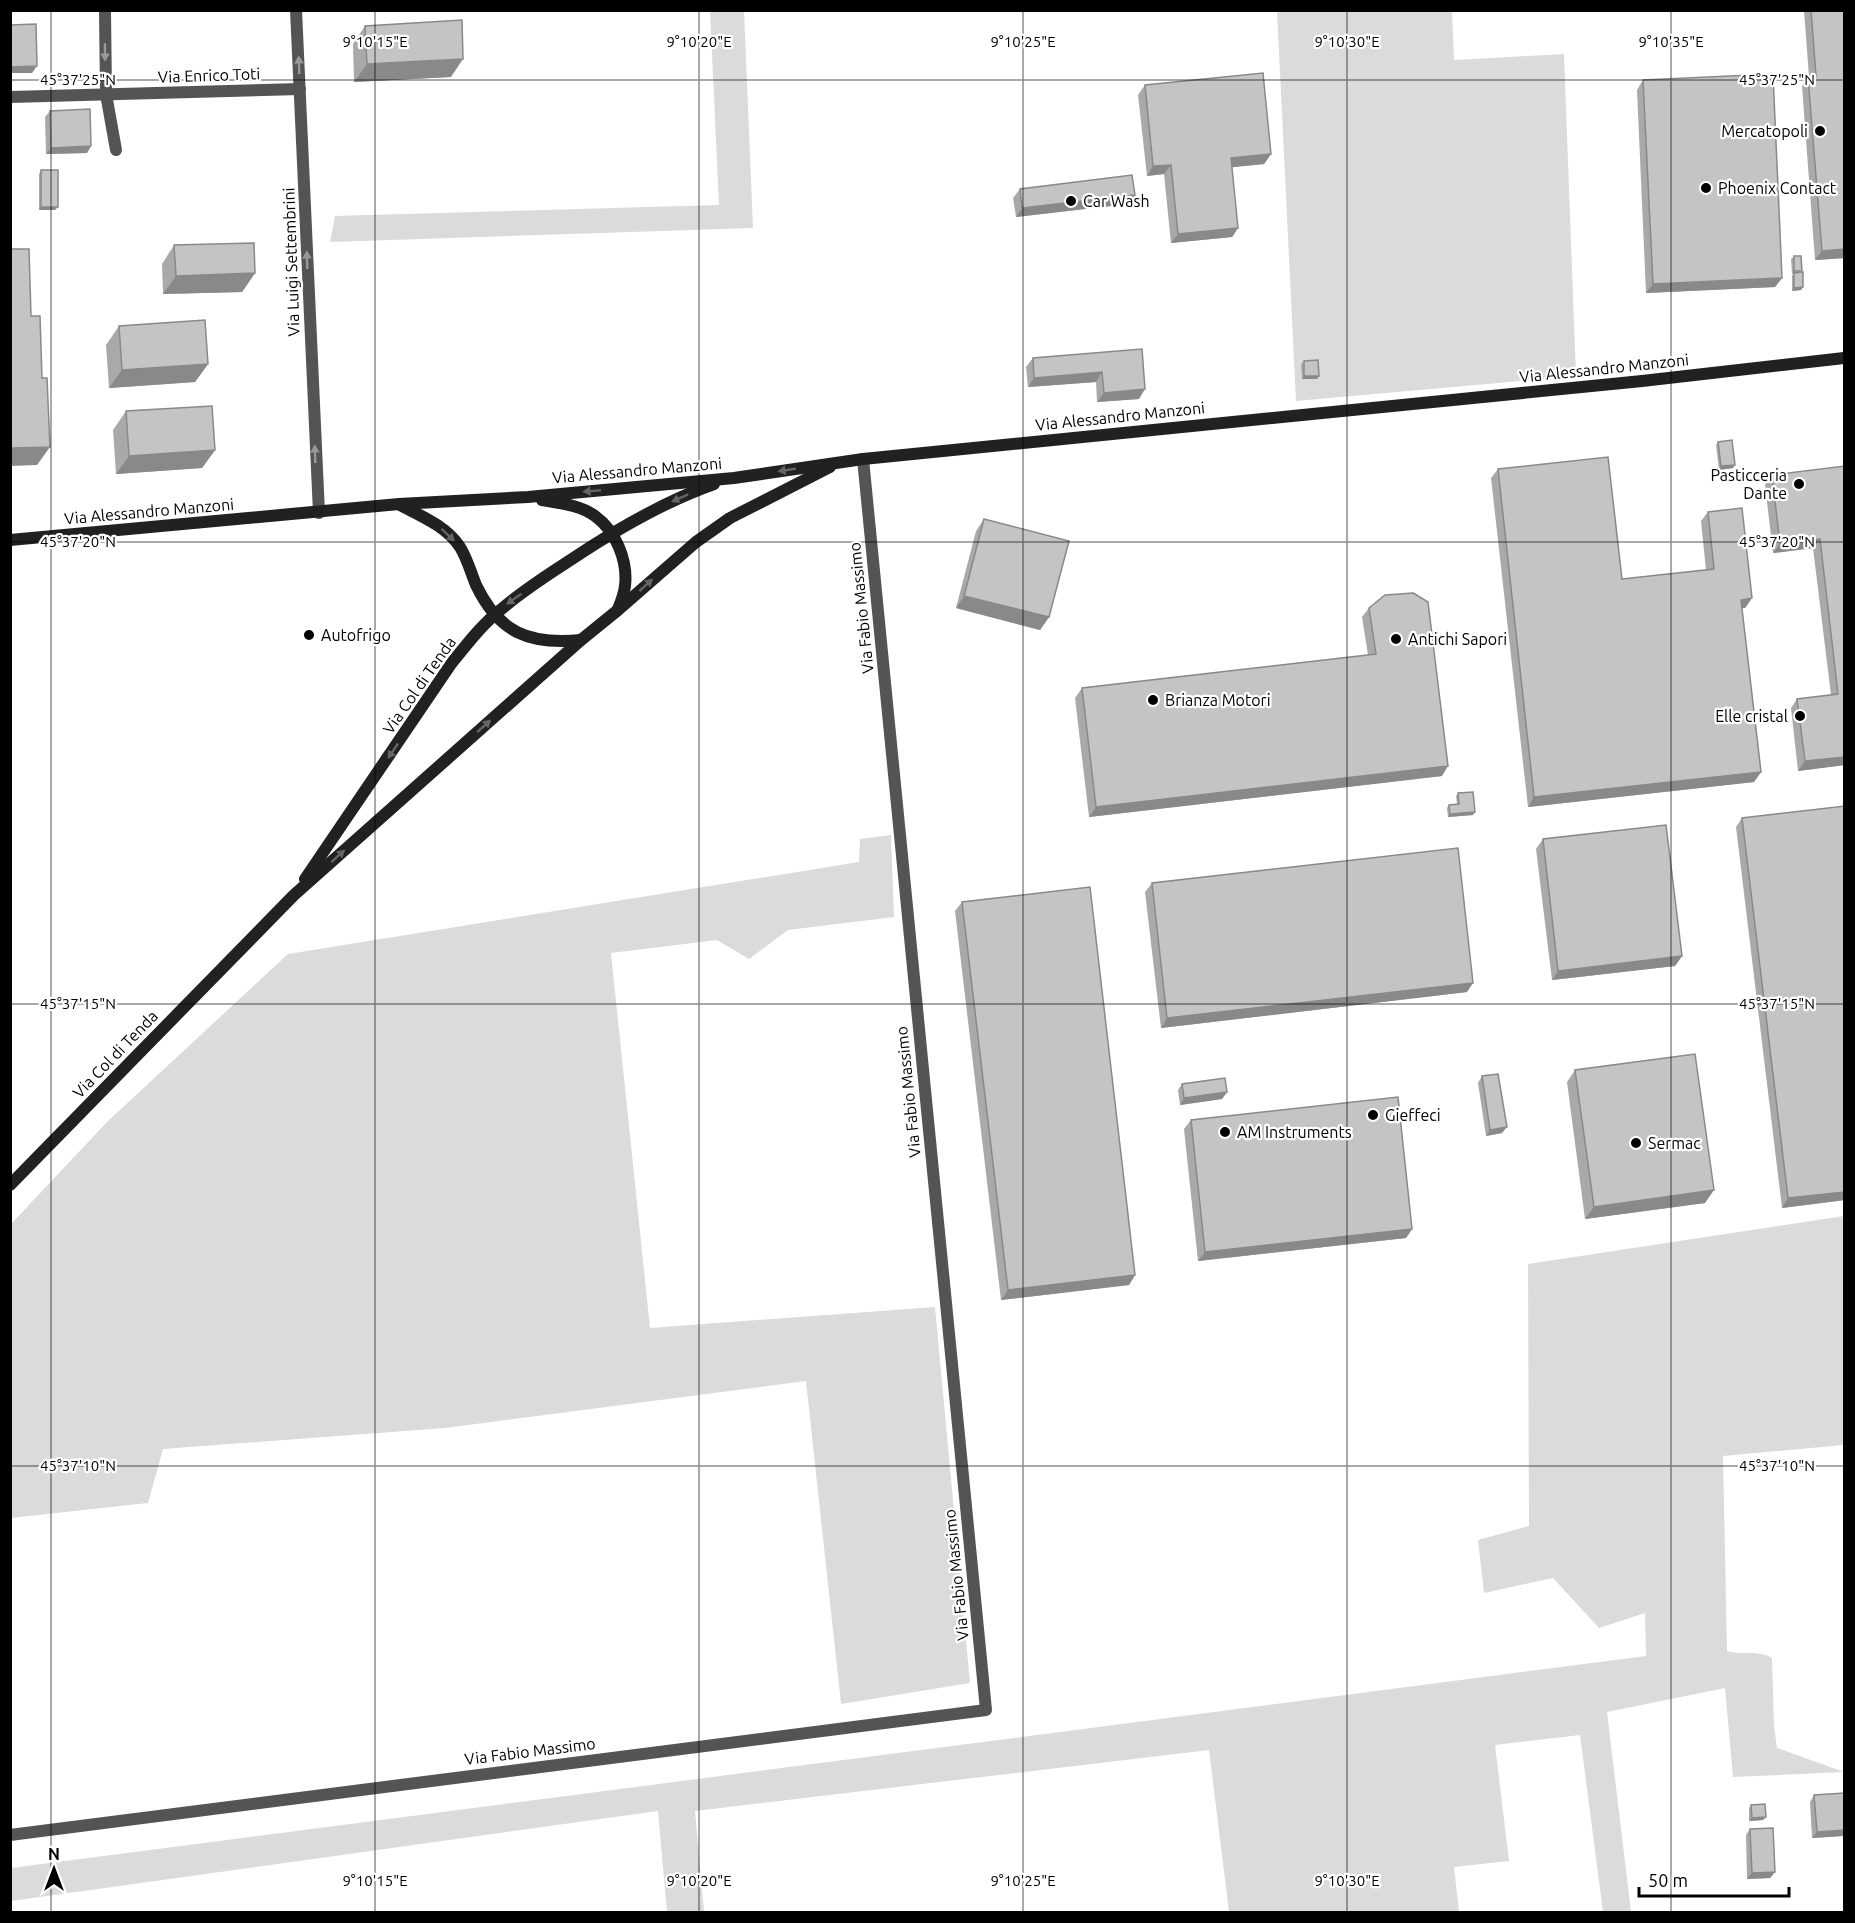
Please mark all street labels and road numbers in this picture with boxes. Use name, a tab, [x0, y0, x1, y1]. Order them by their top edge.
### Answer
street label: Via Enrico Toti	[157, 64, 261, 86]
street label: Via Luigi Settembrini	[279, 187, 303, 337]
street label: Via Alessandro Manzoni	[1518, 350, 1690, 386]
street label: Via Alessandro Manzoni	[1034, 398, 1206, 434]
street label: Via Alessandro Manzoni	[551, 454, 723, 486]
street label: Via Alessandro Manzoni	[63, 495, 235, 527]
street label: Via Fabio Massimo	[845, 542, 877, 674]
street label: Via Col di Tenda	[379, 633, 459, 737]
street label: Via Col di Tenda	[69, 1007, 161, 1101]
street label: Via Fabio Massimo	[892, 1026, 924, 1158]
street label: Via Fabio Massimo	[940, 1509, 972, 1641]
street label: Via Fabio Massimo	[463, 1734, 597, 1768]

